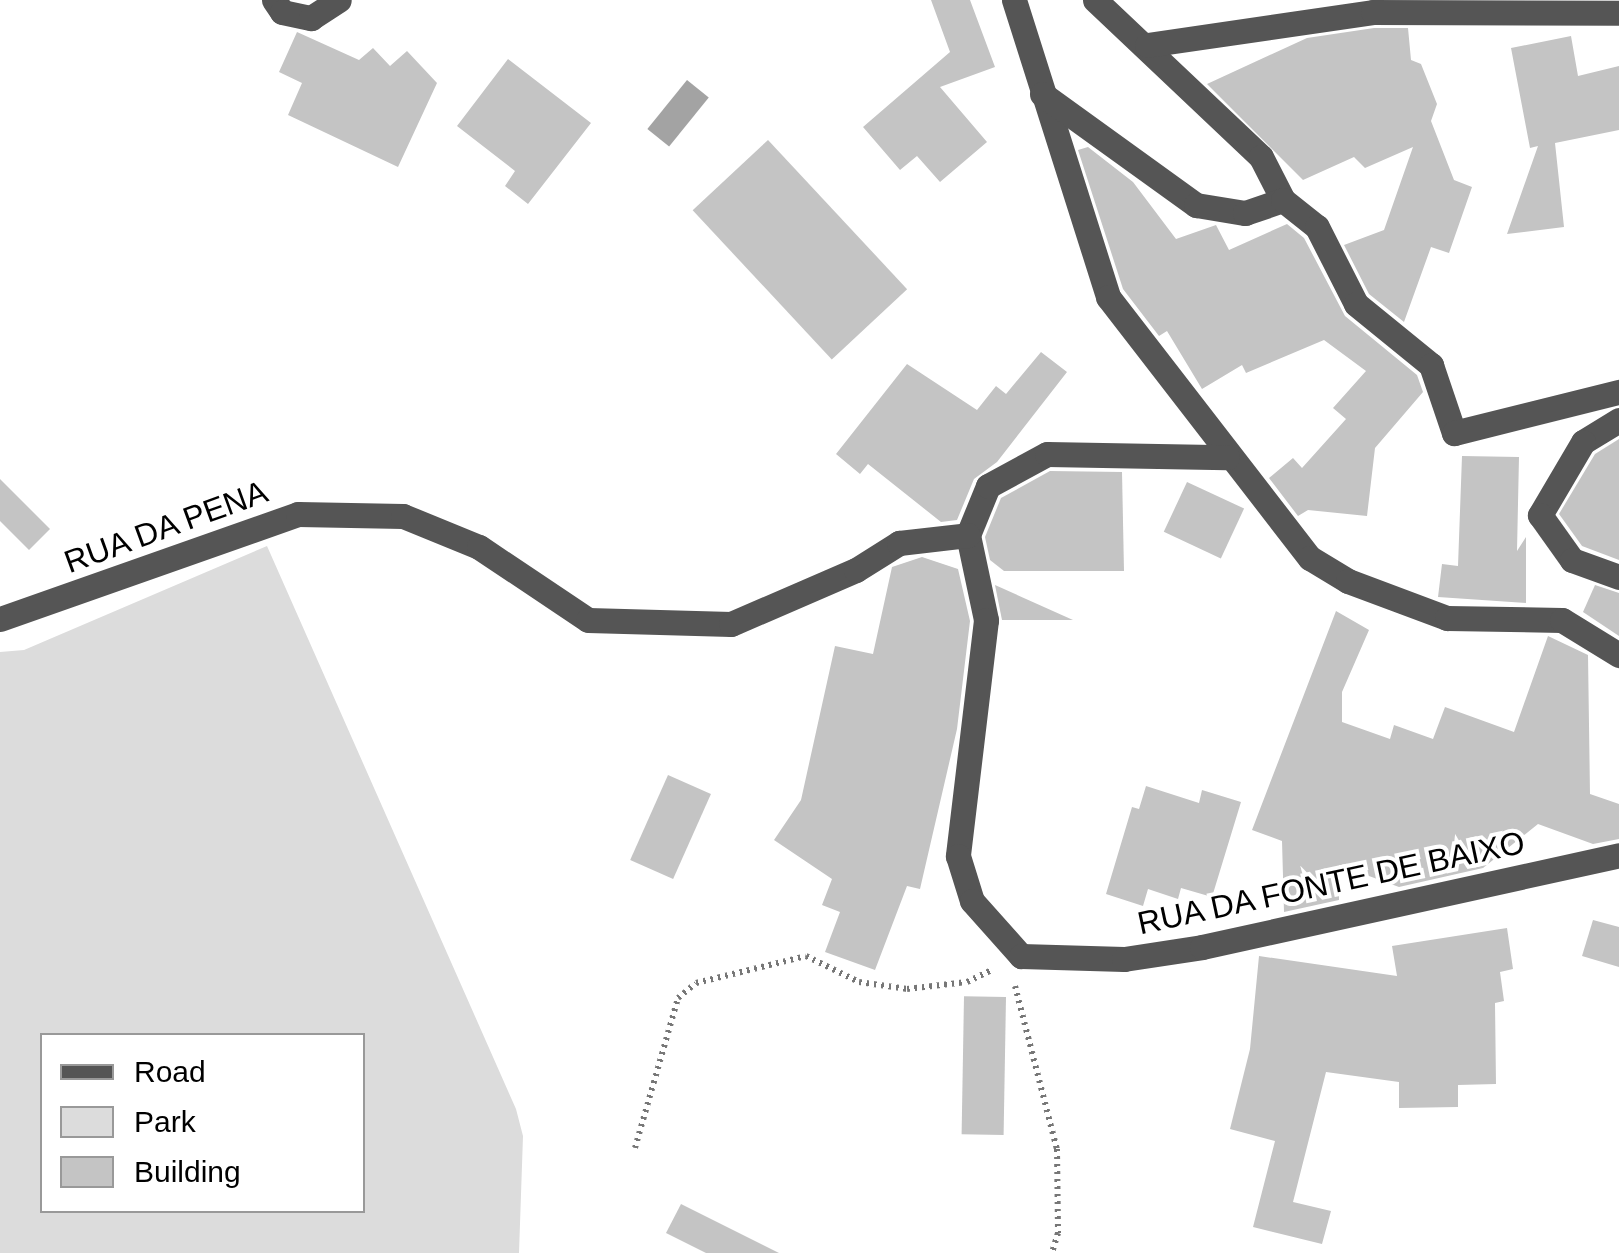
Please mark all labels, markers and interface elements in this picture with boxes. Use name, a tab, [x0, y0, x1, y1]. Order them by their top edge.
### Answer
street label: RUA DA PENA	[58, 472, 274, 582]
street label: RUA DA FONTE DE BAIXO	[1132, 823, 1530, 943]
legend	[40, 1033, 365, 1213]
text: Road	[134, 1055, 206, 1088]
text: Park	[134, 1105, 196, 1138]
text: Building	[134, 1155, 241, 1188]

